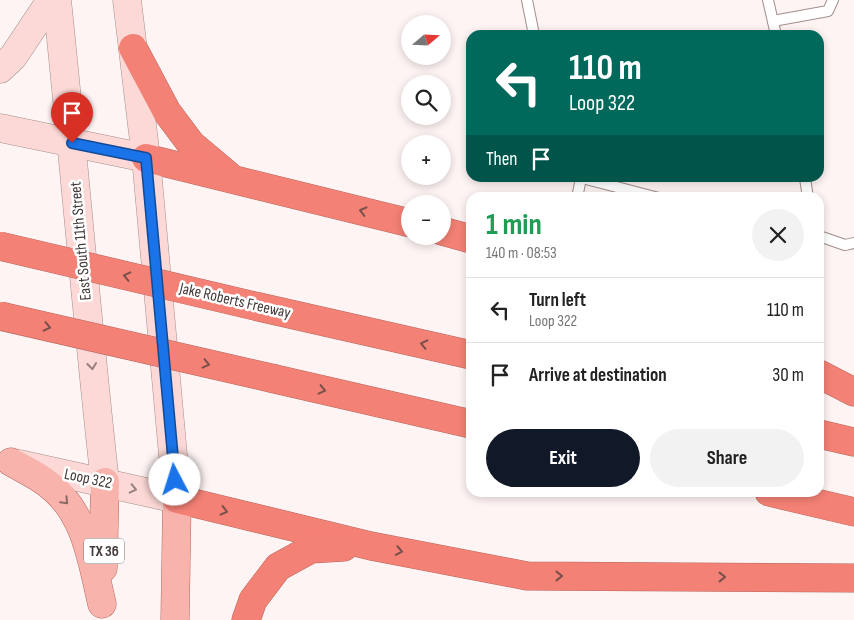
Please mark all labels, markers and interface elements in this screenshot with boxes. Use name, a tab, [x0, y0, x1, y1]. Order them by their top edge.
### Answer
north arrow	[401, 15, 451, 65]
map controls	[401, 15, 451, 245]
text: 110 m	[569, 47, 642, 90]
icon: left	[486, 50, 551, 115]
button: search	[401, 75, 451, 125]
text: Loop 322	[569, 90, 635, 117]
pin	[51, 92, 93, 143]
icon: arrive	[58, 99, 86, 127]
button: +	[401, 135, 451, 185]
icon: arrive	[527, 145, 555, 173]
text: Then	[486, 148, 517, 171]
street label: East South 11th Street	[66, 181, 96, 301]
button: −	[401, 195, 451, 245]
one-way arrow	[358, 206, 367, 217]
text: 1 min	[486, 207, 542, 243]
button: close	[752, 209, 804, 261]
text: 140 m · 08:53	[486, 244, 557, 263]
one-way arrow	[122, 271, 131, 282]
street label: Jake Roberts Freeway	[177, 279, 292, 323]
text: Turn left	[529, 289, 586, 312]
icon: left	[486, 296, 514, 324]
text: 110 m	[767, 299, 804, 322]
text: Loop 322	[529, 312, 577, 331]
one-way arrow	[43, 321, 52, 332]
one-way arrow	[419, 340, 428, 350]
one-way arrow	[201, 358, 210, 369]
icon: arrive	[486, 361, 514, 389]
one-way arrow	[86, 362, 97, 370]
text: Arrive at destination	[529, 364, 667, 387]
text: 30 m	[772, 364, 804, 387]
one-way arrow	[318, 384, 327, 395]
button: Exit	[486, 429, 640, 487]
button: Share	[650, 429, 804, 487]
position arrow	[148, 453, 200, 505]
street label: Loop 322	[62, 465, 114, 493]
one-way arrow	[129, 483, 138, 494]
one-way arrow	[59, 495, 68, 504]
one-way arrow	[219, 505, 227, 515]
road number: TX 36	[84, 538, 124, 564]
one-way arrow	[395, 545, 404, 556]
one-way arrow	[556, 571, 564, 581]
one-way arrow	[718, 572, 726, 582]

